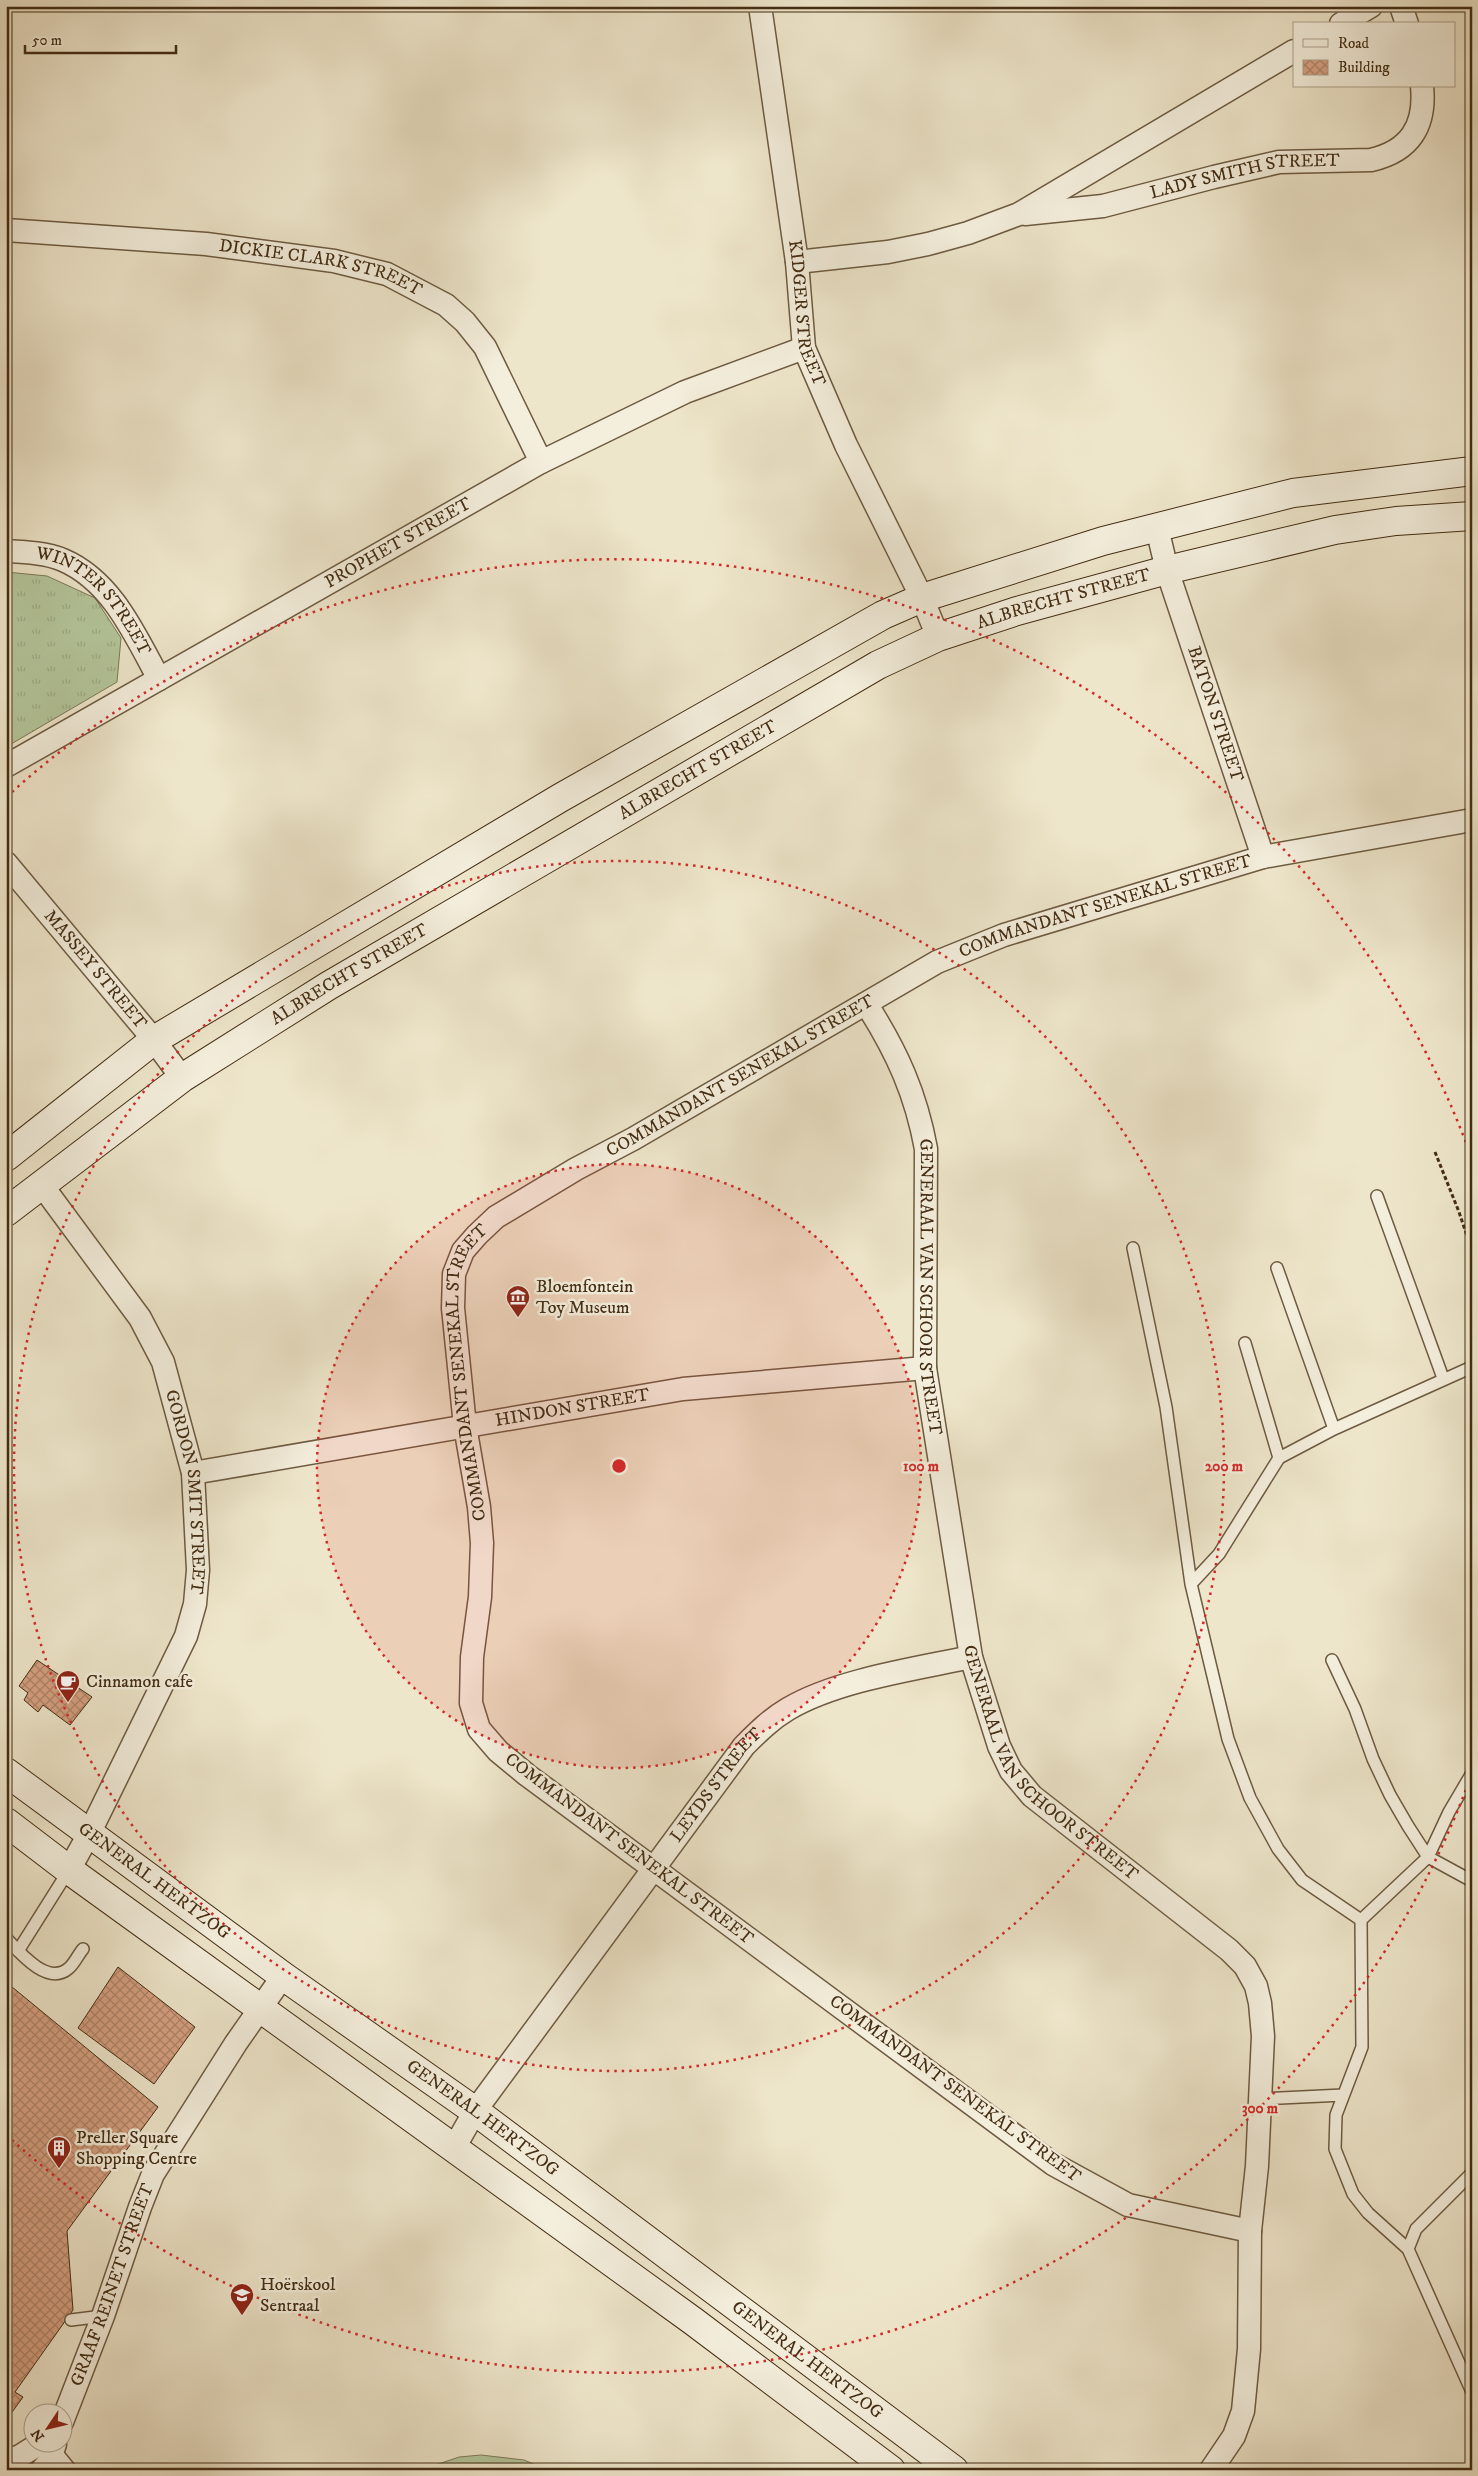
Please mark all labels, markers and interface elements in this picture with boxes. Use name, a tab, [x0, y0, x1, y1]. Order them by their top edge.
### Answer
scale bar	[25, 22, 176, 54]
legend	[1293, 22, 1456, 88]
text: 50 m	[32, 31, 62, 50]
text: Road	[1338, 34, 1370, 53]
text: Building	[1338, 58, 1390, 77]
street label: LADY SMITH STREET	[1148, 150, 1340, 204]
street label: DICKIE CLARK STREET	[218, 235, 426, 302]
street label: KIDGER STREET	[783, 239, 830, 390]
street label: PROPHET STREET	[321, 493, 476, 593]
street label: WINTER STREET	[33, 542, 156, 659]
street label: ALBRECHT STREET	[974, 564, 1153, 634]
street label: BATON STREET	[1182, 643, 1248, 785]
street label: ALBRECHT STREET	[615, 715, 781, 825]
street label: COMMANDANT SENEKAL STREET	[956, 850, 1255, 963]
street label: MASSEY STREET	[39, 905, 152, 1034]
street label: ALBRECHT STREET	[267, 919, 432, 1030]
street label: COMMANDANT SENEKAL STREET	[603, 990, 878, 1162]
street label: GENERAAL VAN SCHOOR STREET	[913, 1137, 947, 1437]
text: COMMANDANT SENEKAL STREET	[442, 1219, 493, 1522]
street label: COMMANDANT SENEKAL STREET	[470, 1223, 502, 1529]
place label: Bloemfontein Toy Museum	[536, 1276, 634, 1319]
museum icon: Bloemfontein Toy Museum	[505, 1284, 531, 1318]
street label: HINDON STREET	[494, 1384, 652, 1432]
street label: GORDON SMIT STREET	[160, 1387, 209, 1595]
centre of rings	[610, 1457, 628, 1475]
text: 100 m	[903, 1457, 940, 1476]
text: 200 m	[1205, 1457, 1244, 1476]
street label: GENERAAL VAN SCHOOR STREET	[958, 1643, 1143, 1886]
cafe icon: Cinnamon cafe	[55, 1669, 81, 1703]
place label: Cinnamon cafe	[86, 1671, 193, 1693]
street label: LEYDS STREET	[666, 1723, 767, 1847]
street label: COMMANDANT SENEKAL STREET	[500, 1748, 758, 1950]
street label: GENERAL HERTZOG	[74, 1818, 235, 1945]
street label: COMMANDANT SENEKAL STREET	[825, 1990, 1085, 2188]
street label: GENERAL HERTZOG	[402, 2055, 564, 2181]
text: 300 m	[1242, 2099, 1279, 2118]
place label: Preller Square Shopping Centre	[76, 2127, 197, 2170]
building icon: Preller Square Shopping Centre	[46, 2135, 72, 2169]
street label: GRAAF REINET STREET	[66, 2180, 159, 2390]
place label: Hoërskool Sentraal	[260, 2274, 336, 2317]
school or university icon: Hoërskool Sentraal	[229, 2282, 255, 2316]
street label: GENERAL HERTZOG	[727, 2296, 888, 2424]
north arrow	[22, 2404, 72, 2454]
text: N	[27, 2425, 49, 2445]

